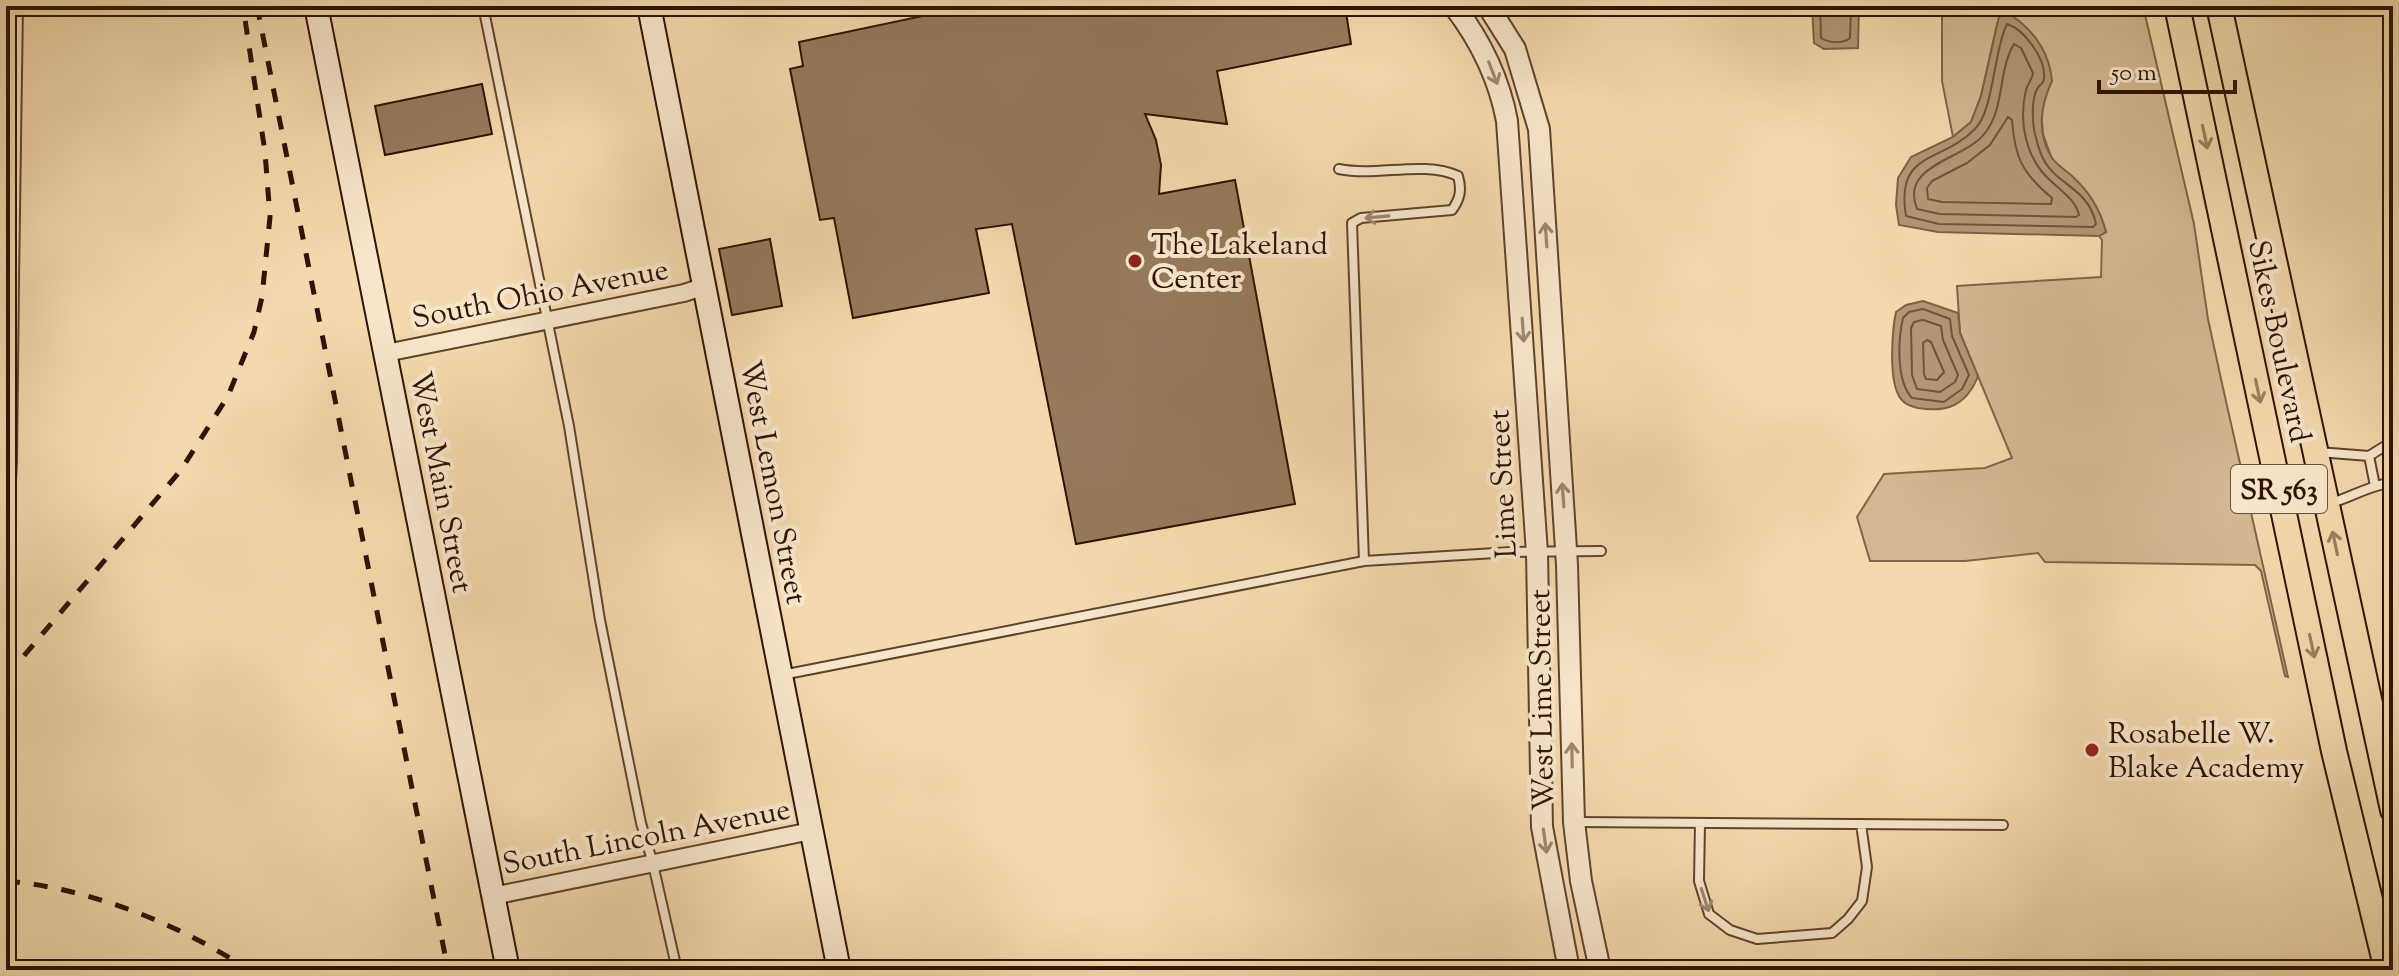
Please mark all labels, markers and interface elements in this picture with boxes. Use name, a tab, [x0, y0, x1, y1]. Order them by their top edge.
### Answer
scale bar	[2099, 44, 2235, 94]
text: 50 m	[2109, 57, 2157, 91]
one-way arrow	[1486, 60, 1501, 85]
one-way arrow	[2198, 124, 2213, 149]
one-way arrow	[1364, 210, 1391, 225]
one-way arrow	[1538, 222, 1553, 249]
place label: The Lakeland Center	[1151, 225, 1328, 302]
street label: Sikes Boulevard	[2235, 236, 2320, 447]
street label: South Ohio Avenue	[409, 250, 672, 341]
marker: The Lakeland Center	[1126, 252, 1144, 270]
one-way arrow	[1516, 316, 1531, 343]
street label: West Lemon Street	[727, 357, 816, 608]
street label: West Main Street	[397, 368, 482, 597]
one-way arrow	[2251, 378, 2266, 404]
street label: Lime Street	[1479, 408, 1530, 559]
road number: SR 563	[2231, 465, 2327, 513]
one-way arrow	[1555, 482, 1570, 509]
one-way arrow	[2327, 530, 2342, 556]
street label: West Lime Street	[1520, 589, 1567, 811]
one-way arrow	[2305, 633, 2320, 658]
place label: Rosabelle W. Blake Academy	[2108, 714, 2304, 791]
marker: Rosabelle W. Blake Academy	[2083, 741, 2101, 759]
one-way arrow	[1565, 742, 1580, 769]
street label: South Lincoln Avenue	[499, 789, 794, 887]
one-way arrow	[1538, 828, 1553, 854]
one-way arrow	[1698, 887, 1713, 912]

